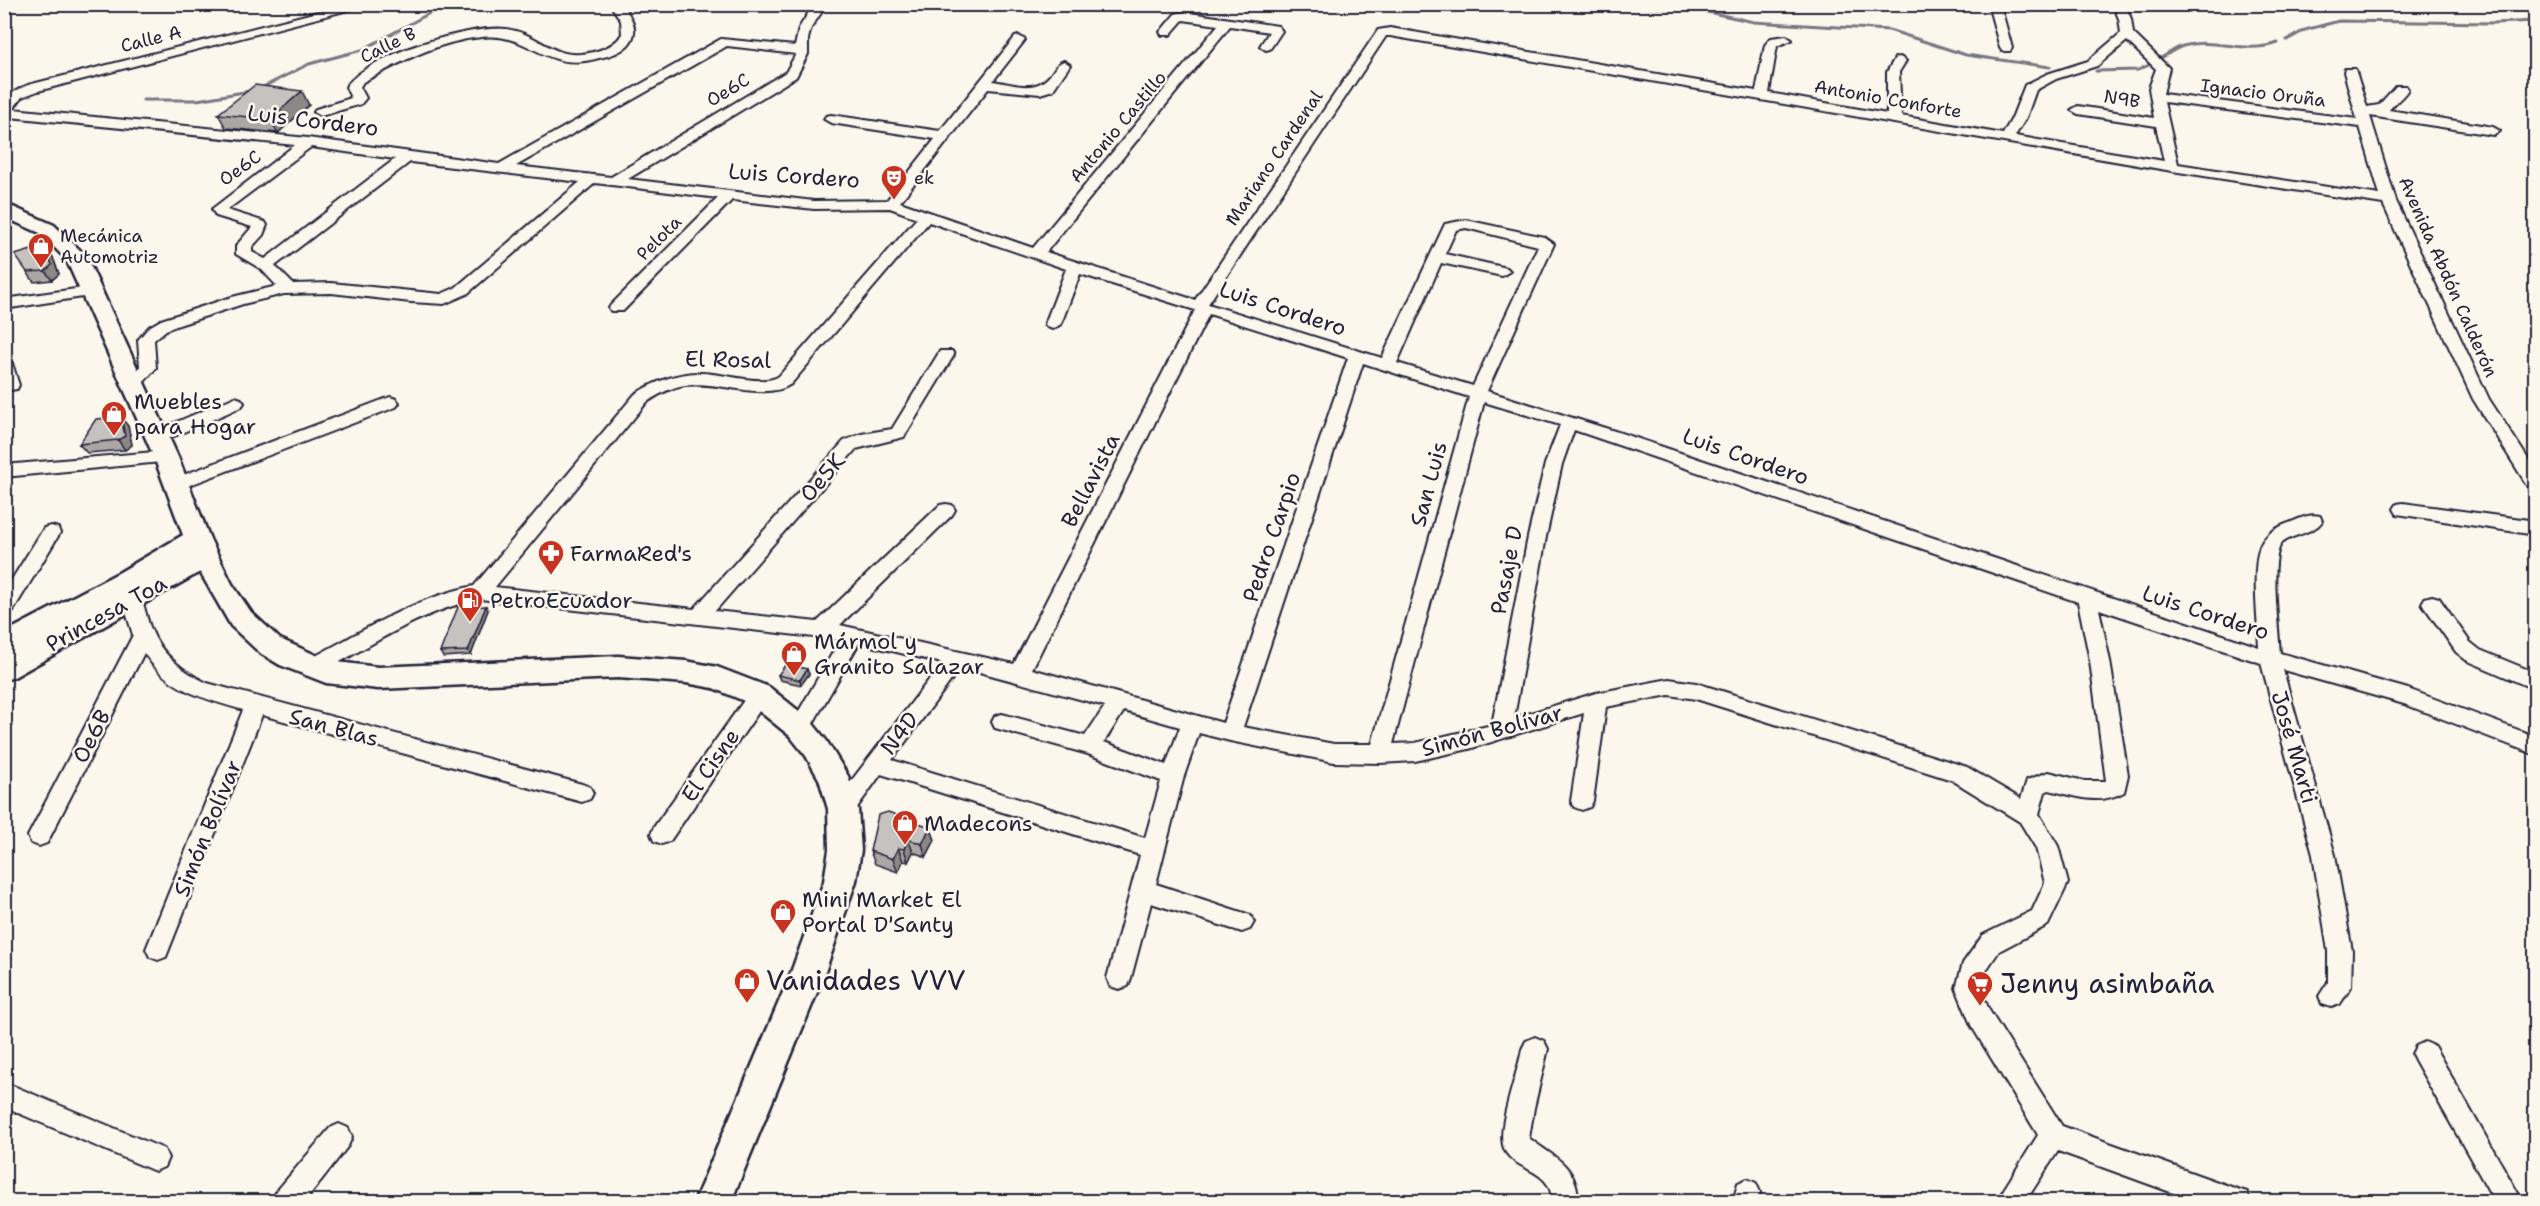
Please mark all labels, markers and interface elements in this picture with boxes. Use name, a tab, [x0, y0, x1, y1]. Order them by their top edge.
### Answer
street label: Calle A	[118, 20, 184, 58]
street label: Calle B	[356, 21, 420, 69]
street label: Antonio Castillo	[1064, 66, 1172, 188]
street label: Oe6C	[702, 68, 754, 112]
street label: Ignacio Oruña	[2199, 73, 2327, 113]
street label: Antonio Conforte	[1812, 74, 1964, 124]
street label: N9B	[2102, 84, 2142, 114]
street label: Mariano Cardenal	[1220, 85, 1329, 230]
street label: Luis Cordero	[246, 98, 380, 143]
street label: Oe6C	[214, 145, 266, 191]
street label: Luis Cordero	[727, 156, 861, 195]
theatre icon: ek	[879, 163, 909, 201]
place label: ek	[914, 166, 934, 190]
street label: Avenida Abdón Calderón	[2393, 173, 2503, 381]
street label: Pelota	[631, 210, 687, 266]
place label: Mecánica Automotriz	[60, 224, 159, 269]
shop icon: Mecánica Automotriz	[26, 231, 56, 269]
street label: Luis Cordero	[1216, 274, 1350, 343]
street label: El Rosal	[685, 344, 772, 375]
place label: Muebles para Hogar	[134, 387, 256, 441]
shop icon: Muebles para Hogar	[99, 399, 129, 437]
street label: Luis Cordero	[1679, 421, 1813, 492]
street label: Bellavista	[1054, 428, 1127, 532]
street label: San Luis	[1403, 438, 1454, 530]
street label: Oe5K	[793, 447, 852, 508]
street label: Pedro Carpio	[1236, 468, 1307, 606]
street label: Pasaje D	[1484, 523, 1529, 617]
pharmacy icon: FarmaRed's	[536, 538, 566, 576]
place label: FarmaRed's	[570, 539, 692, 568]
street label: Princesa Toa	[41, 568, 172, 659]
street label: Luis Cordero	[2139, 578, 2273, 647]
fuel station icon: PetroEcuador	[455, 585, 485, 623]
place label: PetroEcuador	[490, 586, 633, 615]
place label: Mármol y Granito Salazar	[814, 627, 984, 681]
shop icon: Mármol y Granito Salazar	[779, 639, 809, 677]
street label: José Marti	[2265, 687, 2324, 807]
street label: Simón Bolívar	[1418, 698, 1566, 763]
street label: San Blas	[286, 702, 382, 753]
street label: Oe6B	[66, 704, 117, 768]
street label: N4D	[874, 706, 925, 761]
street label: El Cisne	[675, 723, 746, 808]
street label: Simón Bolívar	[167, 756, 248, 901]
shop icon: Madecons	[890, 808, 920, 846]
place label: Madecons	[924, 809, 1033, 838]
place label: Mini Market El Portal D'Santy	[802, 885, 962, 939]
shop icon: Mini Market El Portal D'Santy	[768, 897, 798, 935]
place label: Vanidades VVV	[766, 962, 965, 999]
place label: Jenny asimbaña	[2000, 965, 2215, 1002]
shop icon: Vanidades VVV	[732, 966, 762, 1004]
supermarket icon: Jenny asimbaña	[1965, 969, 1995, 1007]

